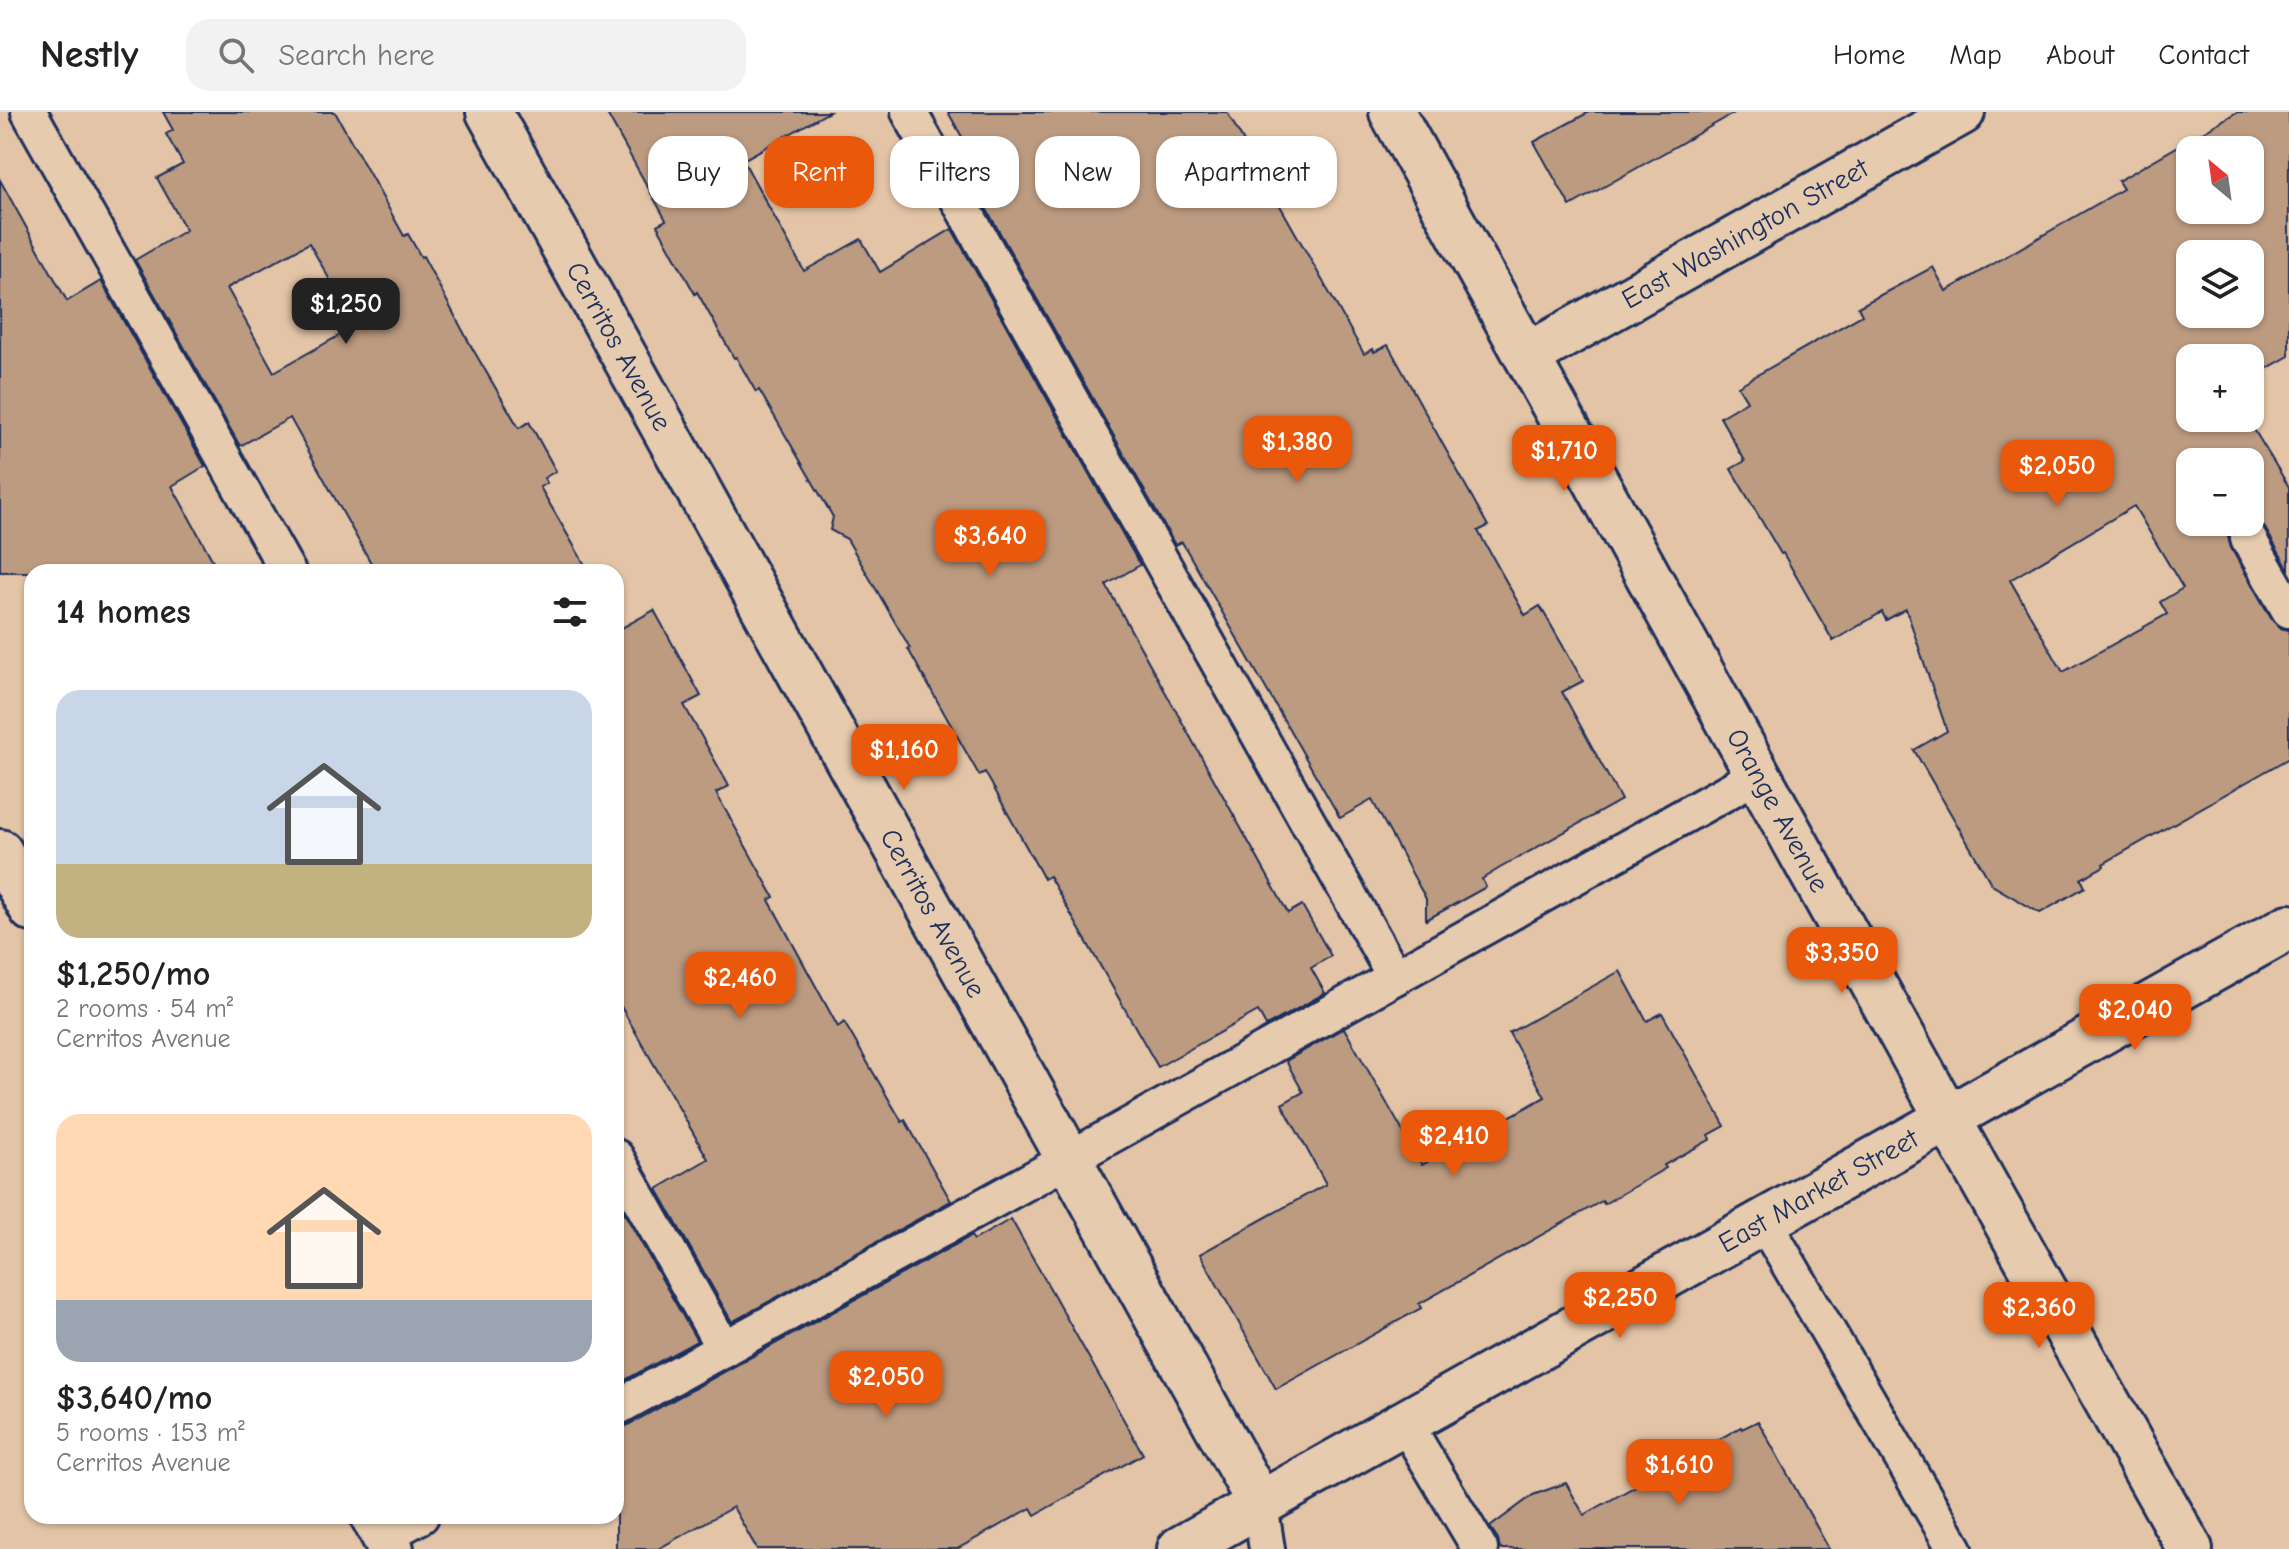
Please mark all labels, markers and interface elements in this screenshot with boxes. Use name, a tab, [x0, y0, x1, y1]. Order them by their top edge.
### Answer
search box	[186, 19, 746, 91]
text: Nestly	[40, 33, 138, 77]
icon: search	[214, 33, 258, 77]
text: Search here	[278, 38, 435, 73]
text: Home	[1833, 39, 1905, 71]
text: Map	[1949, 39, 2002, 71]
text: About	[2046, 39, 2114, 71]
text: Contact	[2158, 39, 2249, 71]
chip: Buy	[648, 136, 748, 208]
chip: Rent	[764, 136, 874, 208]
chip: Filters	[890, 136, 1019, 208]
chip: New	[1035, 136, 1140, 208]
chip: Apartment	[1156, 136, 1337, 208]
north arrow	[2176, 136, 2264, 224]
map controls	[2176, 136, 2264, 536]
street label: East Washington Street	[1616, 151, 1875, 316]
button: layers	[2176, 240, 2264, 328]
street label: Cerritos Avenue	[559, 256, 678, 436]
pin: $1,250	[281, 278, 411, 346]
text: $1,250	[310, 289, 382, 319]
button: +	[2176, 344, 2264, 432]
pin: $1,380	[1232, 416, 1362, 484]
pin: $1,710	[1499, 425, 1629, 493]
text: $1,380	[1261, 427, 1333, 457]
text: $1,710	[1530, 436, 1598, 466]
pin: $2,050	[1992, 440, 2122, 508]
button: −	[2176, 448, 2264, 536]
text: $2,050	[2018, 451, 2096, 481]
pin: $3,640	[925, 510, 1055, 578]
text: $3,640	[953, 521, 1027, 551]
icon: filters	[548, 590, 592, 634]
text: 14 homes	[56, 592, 191, 632]
street label: Orange Avenue	[1720, 723, 1836, 898]
pin: $1,160	[839, 724, 969, 792]
text: $1,160	[869, 735, 939, 765]
icon: home	[252, 742, 396, 886]
street label: Cerritos Avenue	[873, 823, 992, 1003]
pin: $3,350	[1777, 927, 1907, 995]
text: $3,350	[1805, 938, 1879, 968]
pin: $2,460	[675, 952, 805, 1020]
text: $1,250/mo	[56, 954, 210, 994]
text: $2,460	[703, 963, 777, 993]
pin: $2,040	[2070, 984, 2200, 1052]
text: 2 rooms · 54 m²	[56, 994, 233, 1024]
text: $2,040	[2097, 995, 2173, 1025]
text: Cerritos Avenue	[56, 1024, 230, 1054]
pin: $2,410	[1389, 1110, 1519, 1178]
text: $2,410	[1419, 1121, 1489, 1151]
street label: East Market Street	[1713, 1122, 1925, 1260]
icon: home	[252, 1166, 396, 1310]
pin: $2,250	[1555, 1272, 1685, 1340]
pin: $2,360	[1974, 1282, 2104, 1350]
text: $2,250	[1582, 1283, 1658, 1313]
text: $2,360	[2002, 1293, 2076, 1323]
pin: $2,050	[821, 1351, 951, 1419]
text: $2,050	[847, 1362, 925, 1392]
text: $3,640/mo	[56, 1378, 212, 1418]
text: 5 rooms · 153 m²	[56, 1418, 245, 1448]
pin: $1,610	[1614, 1439, 1744, 1507]
text: Cerritos Avenue	[56, 1448, 230, 1478]
text: $1,610	[1644, 1450, 1714, 1480]

